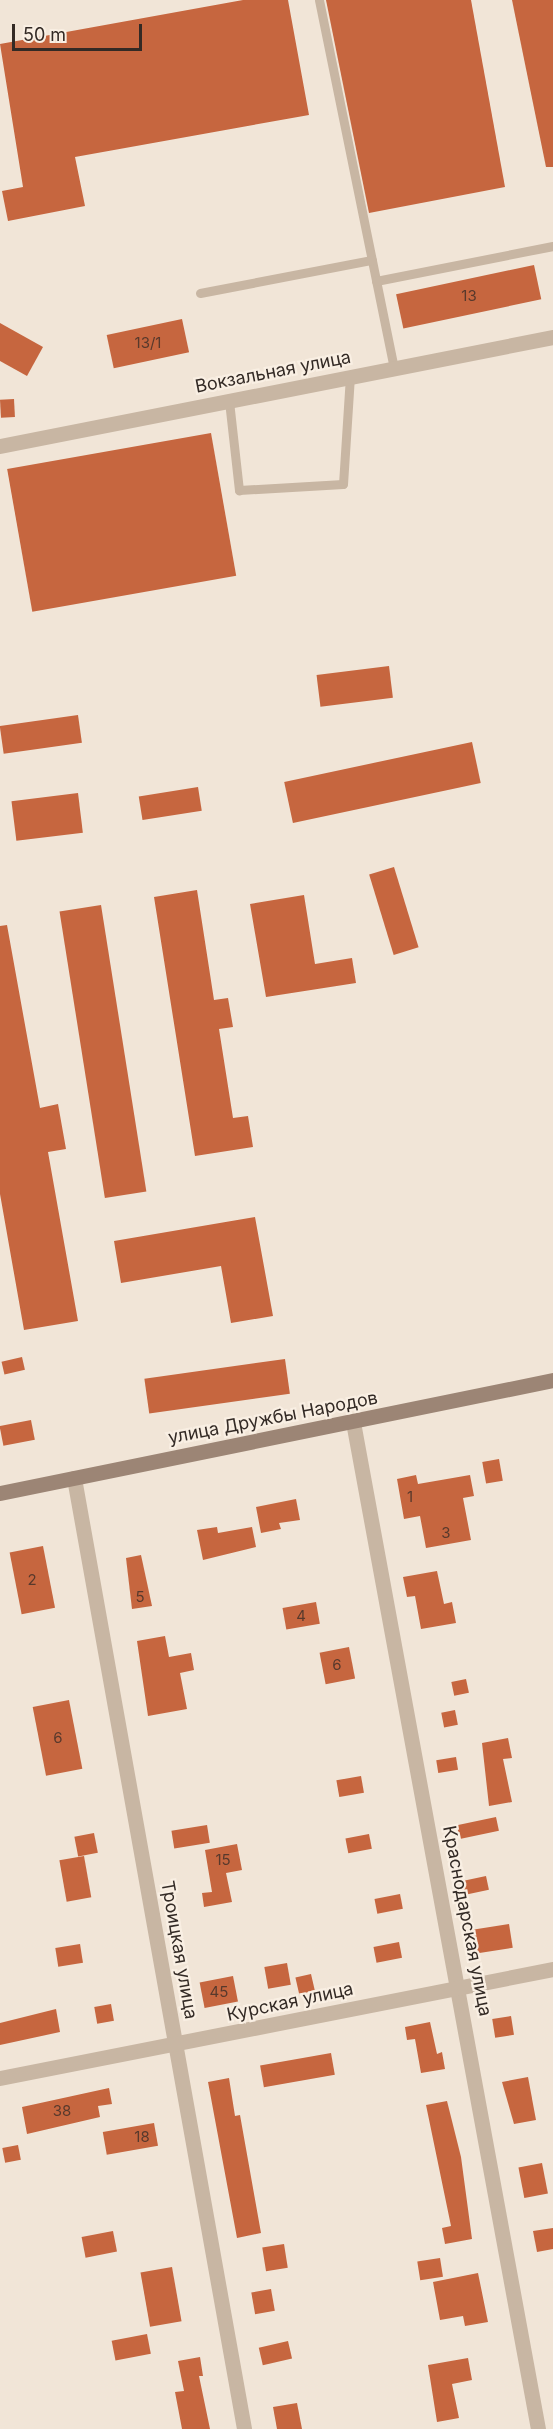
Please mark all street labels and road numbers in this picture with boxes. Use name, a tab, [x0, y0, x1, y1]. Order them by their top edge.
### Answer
street label: Вокзальная улица	[193, 346, 353, 398]
street label: улица Дружбы Народов	[166, 1387, 380, 1449]
street label: Краснодарская улица	[438, 1824, 496, 2018]
street label: Троицкая улица	[156, 1879, 202, 2021]
street label: Курская улица	[225, 1978, 355, 2026]

